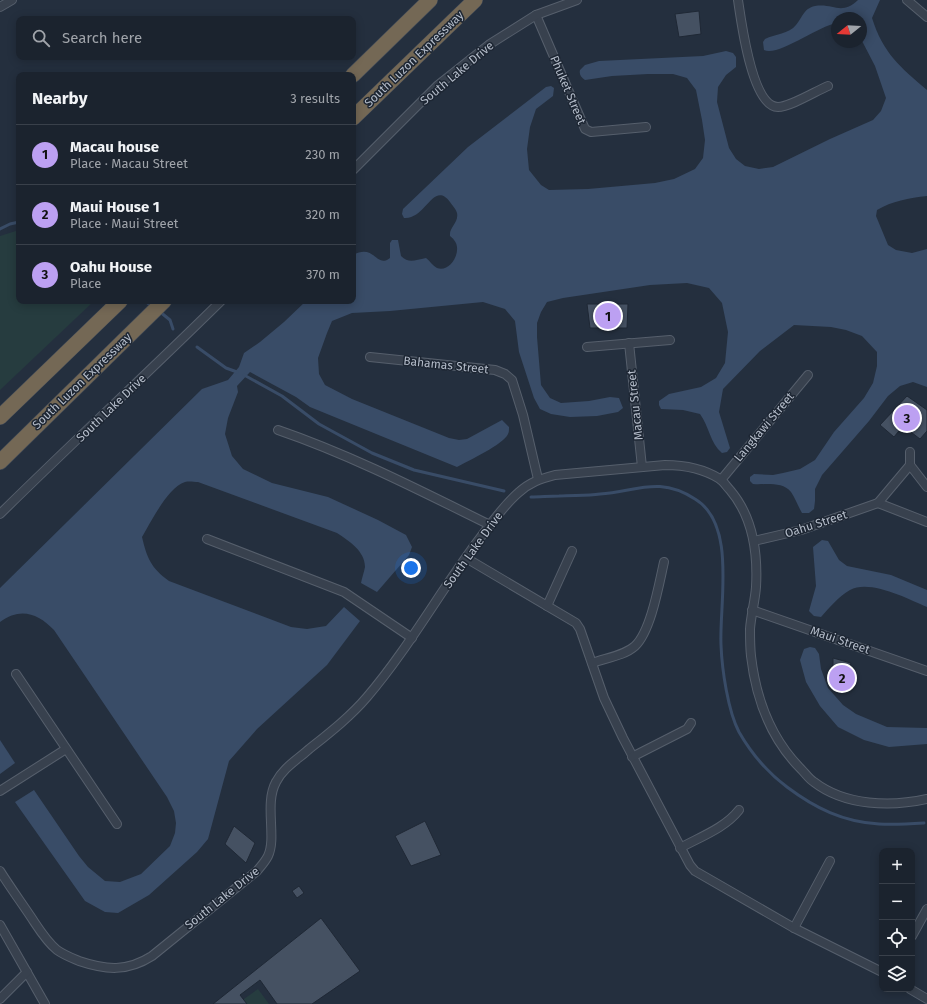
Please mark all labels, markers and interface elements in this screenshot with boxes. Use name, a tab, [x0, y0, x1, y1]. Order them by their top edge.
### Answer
street label: South Luzon Expressway	[362, 8, 466, 110]
north arrow	[831, 12, 867, 48]
search box	[16, 16, 356, 60]
icon: search	[30, 27, 52, 49]
text: Search here	[62, 29, 142, 47]
street label: South Lake Drive	[418, 38, 496, 108]
street label: Phuket Street	[547, 53, 589, 127]
text: Nearby	[32, 88, 87, 109]
text: 3 results	[290, 91, 340, 106]
text: Macau house	[70, 138, 159, 156]
text: 1	[42, 147, 48, 162]
text: 230 m	[305, 147, 340, 162]
text: Place · Macau Street	[70, 156, 188, 171]
text: Maui House 1	[70, 198, 160, 216]
text: 2	[42, 207, 48, 222]
text: 320 m	[305, 207, 340, 222]
text: Place · Maui Street	[70, 216, 178, 231]
text: Oahu House	[70, 258, 152, 276]
text: 3	[42, 267, 48, 282]
text: 370 m	[306, 267, 340, 282]
text: Place	[70, 276, 101, 291]
pin: 1	[595, 301, 621, 331]
street label: South Luzon Expressway	[30, 330, 134, 432]
street label: Bahamas Street	[403, 354, 490, 376]
street label: Macau Street	[624, 368, 646, 441]
street label: South Lake Drive	[73, 371, 149, 445]
street label: Langkawi Street	[731, 389, 797, 464]
pin: 3	[894, 403, 920, 433]
street label: Oahu Street	[783, 507, 849, 541]
street label: South Lake Drive	[440, 509, 506, 591]
your location	[401, 558, 421, 578]
street label: Maui Street	[808, 623, 872, 657]
pin: 2	[829, 663, 855, 693]
map controls	[879, 848, 915, 992]
button: +	[879, 848, 915, 884]
street label: South Lake Drive	[182, 864, 262, 932]
button: −	[879, 884, 915, 920]
button: locate	[879, 920, 915, 956]
button: layers	[879, 956, 915, 992]

